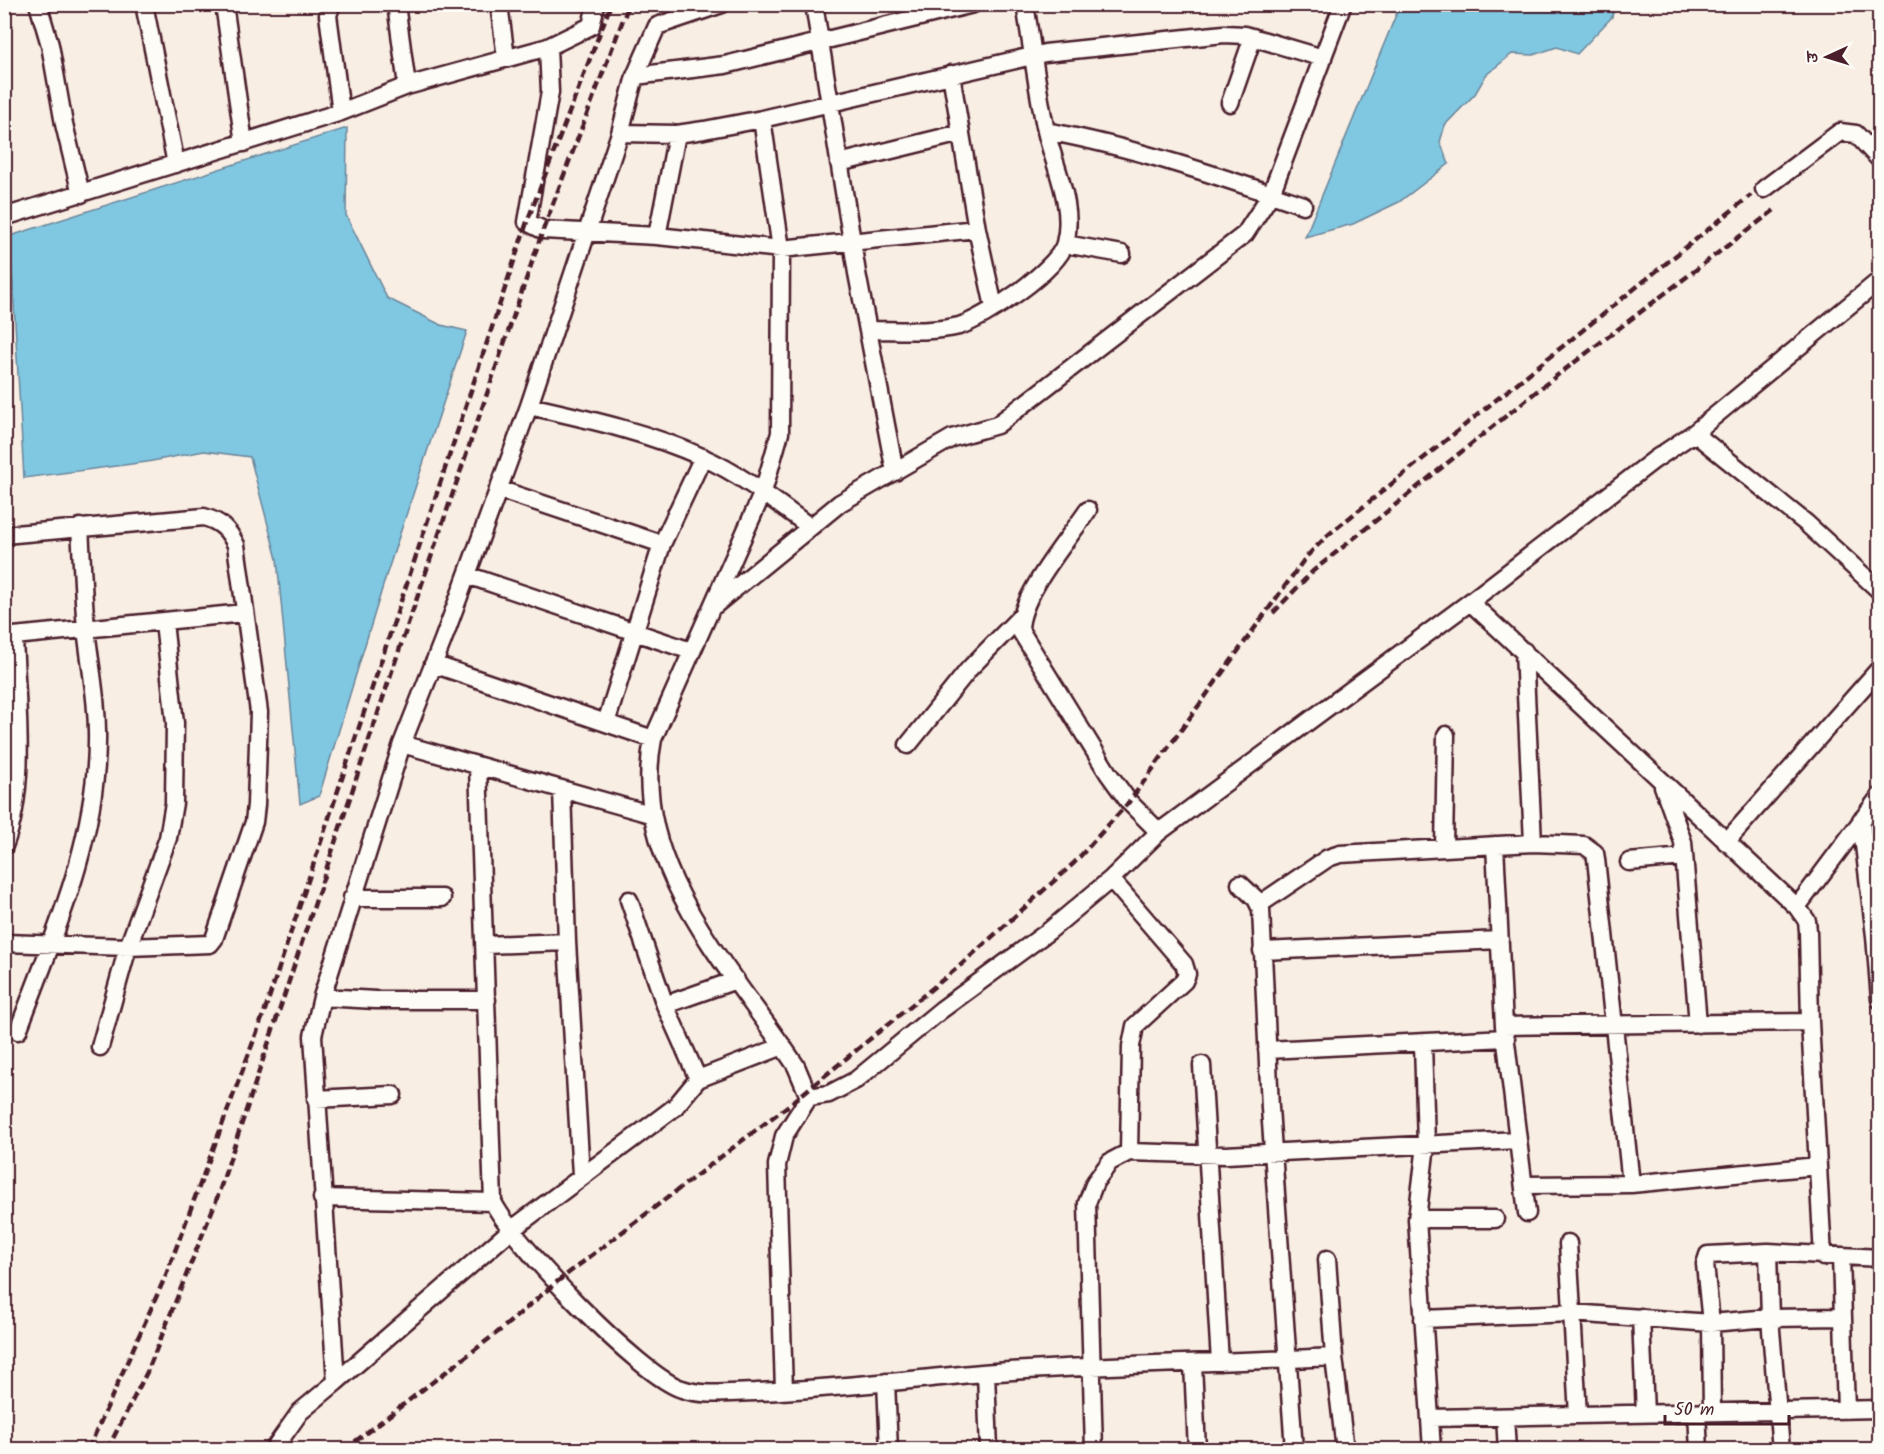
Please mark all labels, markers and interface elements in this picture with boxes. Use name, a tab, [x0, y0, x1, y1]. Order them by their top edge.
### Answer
north arrow	[1797, 27, 1857, 87]
text: उ	[1801, 49, 1826, 64]
scale bar	[1665, 1388, 1790, 1426]
text: 50 m	[1674, 1396, 1714, 1425]

